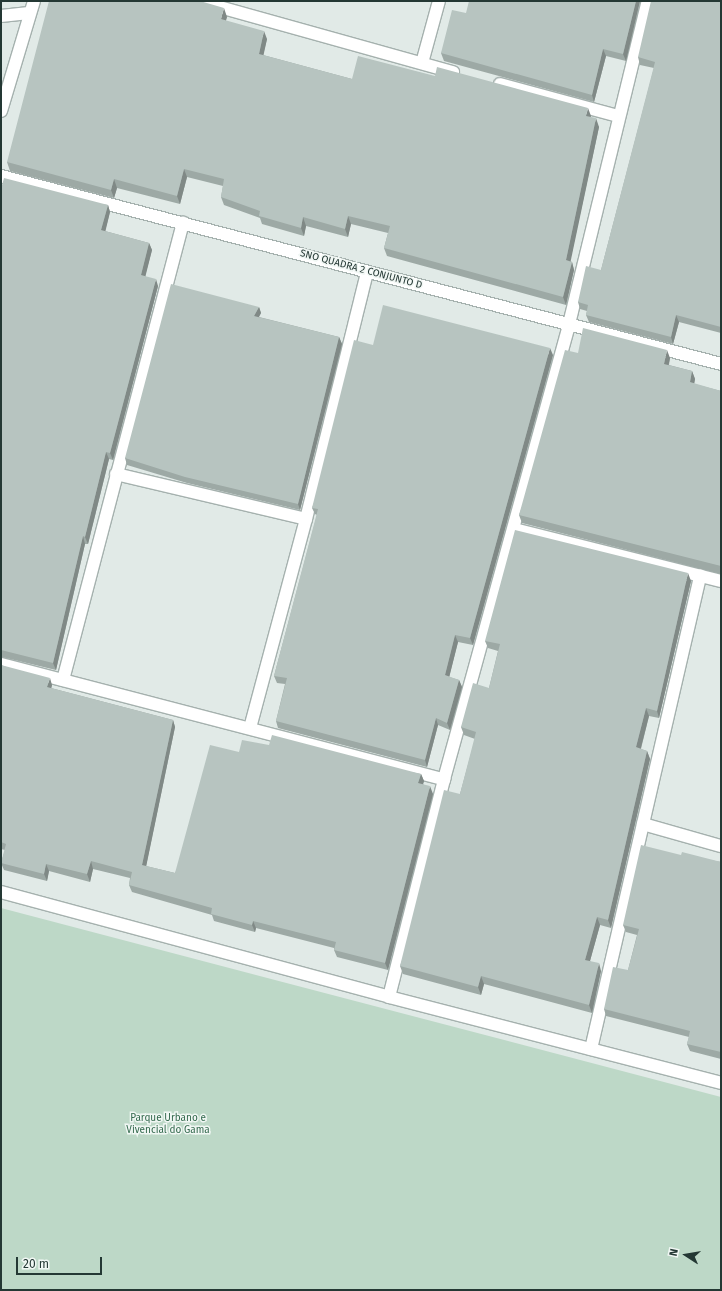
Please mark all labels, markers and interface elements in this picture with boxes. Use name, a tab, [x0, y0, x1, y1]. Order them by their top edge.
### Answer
street label: SNO QUADRA 2 CONJUNTO D	[299, 248, 423, 292]
park label: Parque Urbano e Vivencial do Gama	[126, 1112, 210, 1136]
north arrow	[666, 1235, 706, 1275]
text: N	[667, 1247, 681, 1257]
scale bar	[18, 1249, 104, 1275]
text: 20 m	[23, 1257, 49, 1271]

